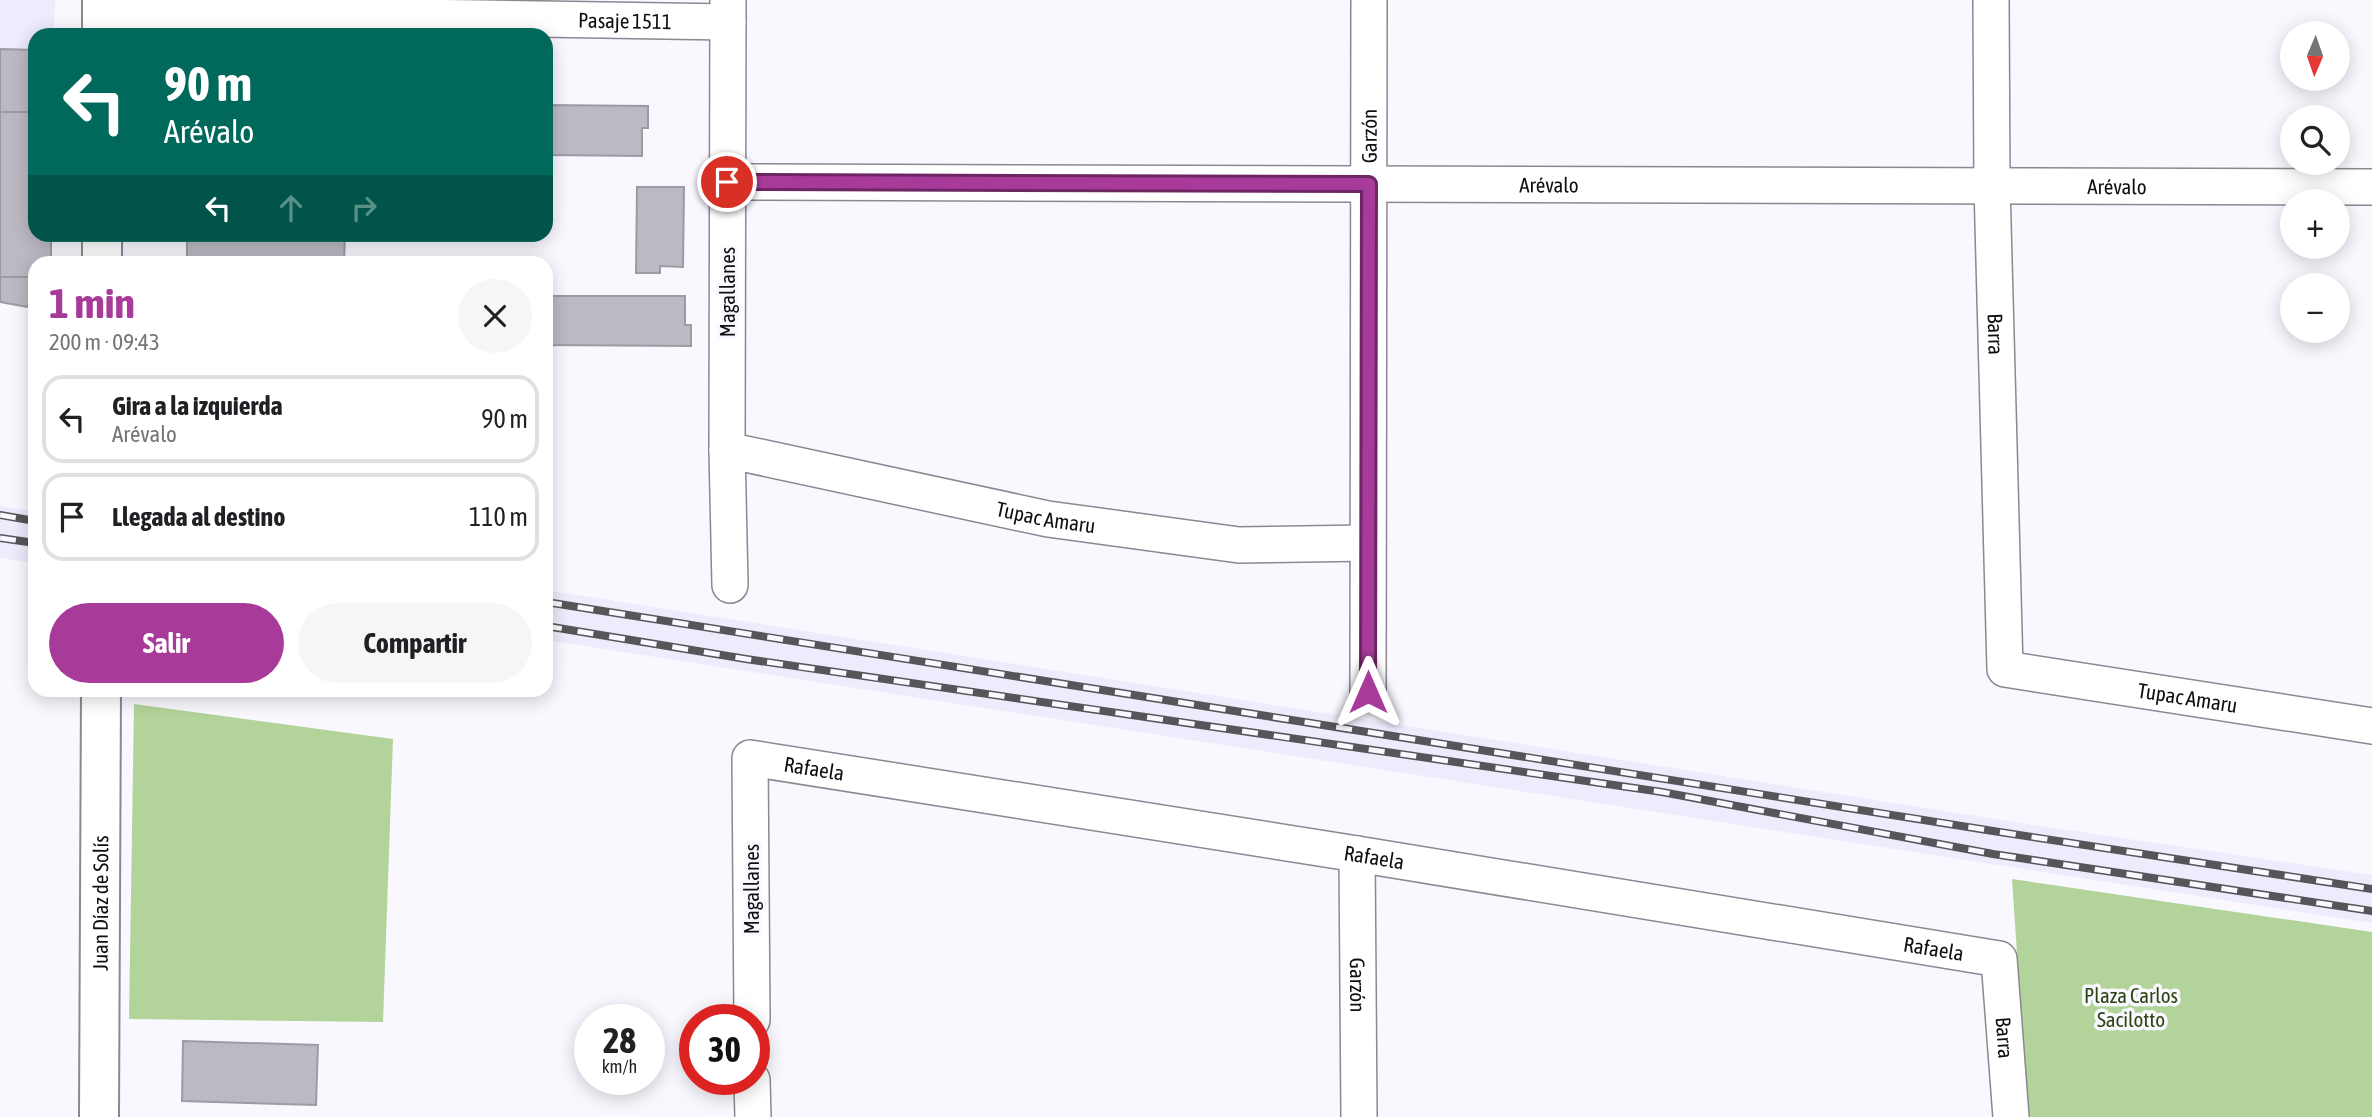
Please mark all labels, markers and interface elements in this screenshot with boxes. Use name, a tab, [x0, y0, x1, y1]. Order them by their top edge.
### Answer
street label: Pasaje 1511	[578, 8, 672, 33]
north arrow	[2280, 21, 2350, 91]
map controls	[2280, 21, 2350, 343]
text: 90 m	[164, 55, 252, 111]
icon: left	[49, 56, 140, 147]
button: search	[2280, 105, 2350, 175]
street label: Garzón	[1357, 109, 1381, 163]
text: Arévalo	[164, 113, 254, 150]
pin	[697, 152, 757, 212]
icon: arrive	[708, 163, 746, 201]
street label: Arévalo	[1519, 172, 1579, 197]
street label: Arévalo	[2087, 174, 2147, 198]
icon: left	[199, 189, 237, 227]
icon: ahead	[272, 189, 310, 227]
icon: right	[345, 189, 383, 227]
button: +	[2280, 189, 2350, 259]
street label: Magallanes	[715, 247, 739, 337]
button: −	[2280, 273, 2350, 343]
text: 1 min	[49, 279, 135, 327]
button: close	[458, 279, 532, 353]
street label: Barra	[1983, 313, 2009, 355]
text: 200 m · 09:43	[49, 329, 160, 355]
text: Gira a la izquierda	[112, 391, 283, 421]
icon: left	[53, 400, 91, 438]
text: 90 m	[481, 404, 528, 434]
text: Arévalo	[112, 421, 177, 447]
street label: Tupac Amaru	[994, 496, 1097, 537]
icon: arrive	[53, 498, 91, 536]
text: Llegada al destino	[112, 502, 285, 532]
text: 110 m	[469, 502, 528, 532]
button: Salir	[49, 603, 284, 683]
button: Compartir	[298, 603, 532, 683]
position arrow	[1331, 655, 1405, 729]
street label: Tupac Amaru	[2136, 678, 2239, 717]
street label: Rafaela	[782, 752, 846, 785]
street label: Juan Díaz de Solís	[88, 835, 112, 971]
street label: Rafaela	[1342, 840, 1406, 874]
street label: Magallanes	[739, 844, 763, 934]
street label: Rafaela	[1902, 932, 1966, 965]
street label: Garzón	[1346, 958, 1370, 1012]
park label: Plaza Carlos Sacilotto	[2084, 983, 2178, 1031]
speed limit sign: 30	[679, 1004, 770, 1095]
street label: Barra	[1991, 1016, 2019, 1059]
text: 28	[603, 1020, 636, 1060]
text: km/h	[602, 1056, 637, 1077]

